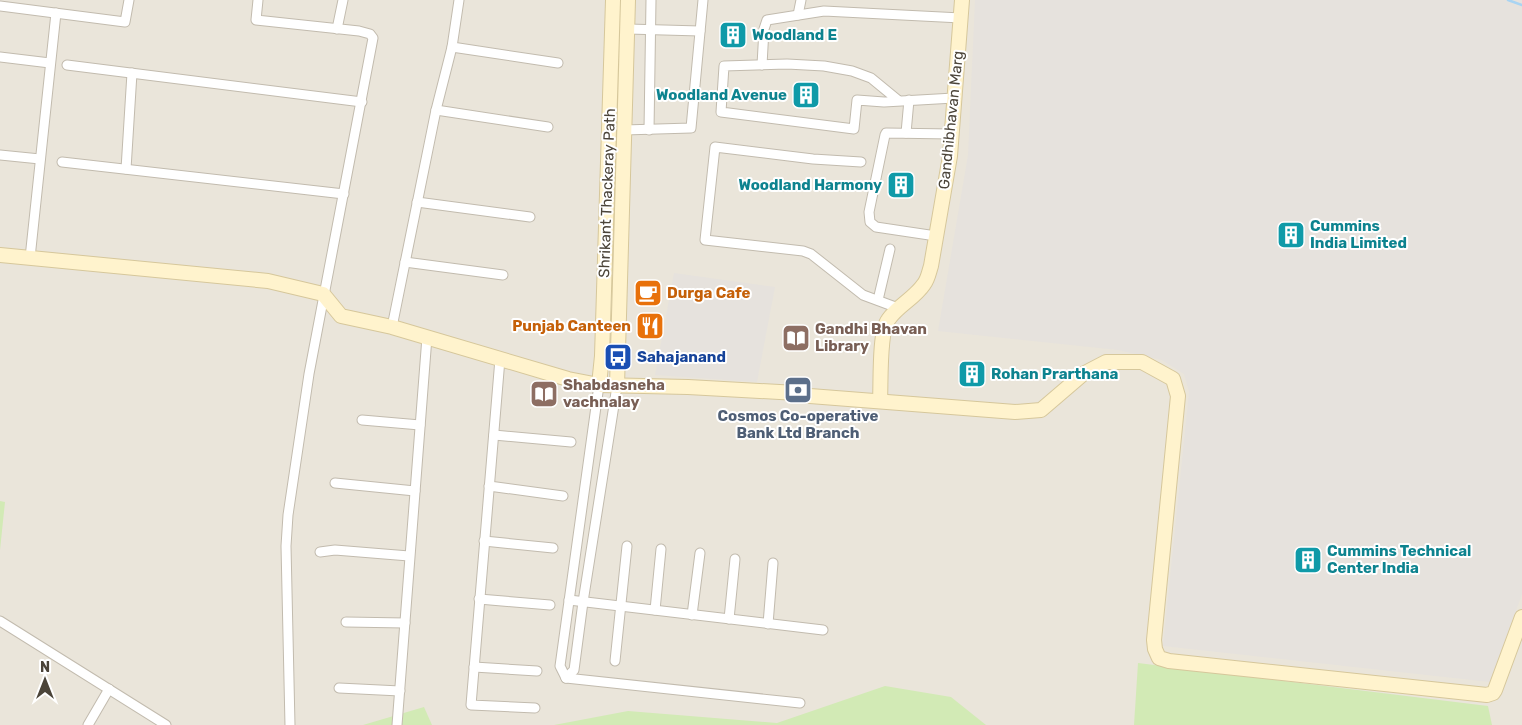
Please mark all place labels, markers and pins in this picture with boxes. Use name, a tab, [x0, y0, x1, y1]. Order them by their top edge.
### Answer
building icon: Woodland E	[718, 20, 748, 50]
place label: Woodland E	[752, 26, 837, 44]
building icon: Woodland Avenue	[791, 80, 821, 110]
place label: Woodland Avenue	[656, 86, 787, 104]
building icon: Woodland Harmony	[886, 170, 916, 200]
place label: Woodland Harmony	[739, 176, 882, 194]
place label: Cummins India Limited	[1310, 217, 1407, 252]
building icon: Cummins India Limited	[1276, 220, 1306, 250]
cafe icon: Durga Cafe	[633, 278, 663, 308]
place label: Durga Cafe	[667, 284, 751, 302]
restaurant icon: Punjab Canteen	[635, 311, 665, 341]
place label: Punjab Canteen	[512, 317, 631, 335]
place label: Gandhi Bhavan Library	[815, 320, 927, 355]
library icon: Gandhi Bhavan Library	[781, 323, 811, 353]
bus stop icon: Sahajanand	[603, 342, 633, 372]
place label: Sahajanand	[637, 348, 726, 366]
building icon: Rohan Prarthana	[957, 359, 987, 389]
place label: Rohan Prarthana	[991, 365, 1119, 383]
bank icon: Cosmos Co-operative Bank Ltd Branch	[783, 375, 813, 405]
place label: Shabdasneha vachnalay	[563, 376, 665, 411]
library icon: Shabdasneha vachnalay	[529, 379, 559, 409]
place label: Cosmos Co-operative Bank Ltd Branch	[717, 407, 879, 442]
place label: Cummins Technical Center India	[1327, 542, 1471, 577]
building icon: Cummins Technical Center India	[1293, 545, 1323, 575]

